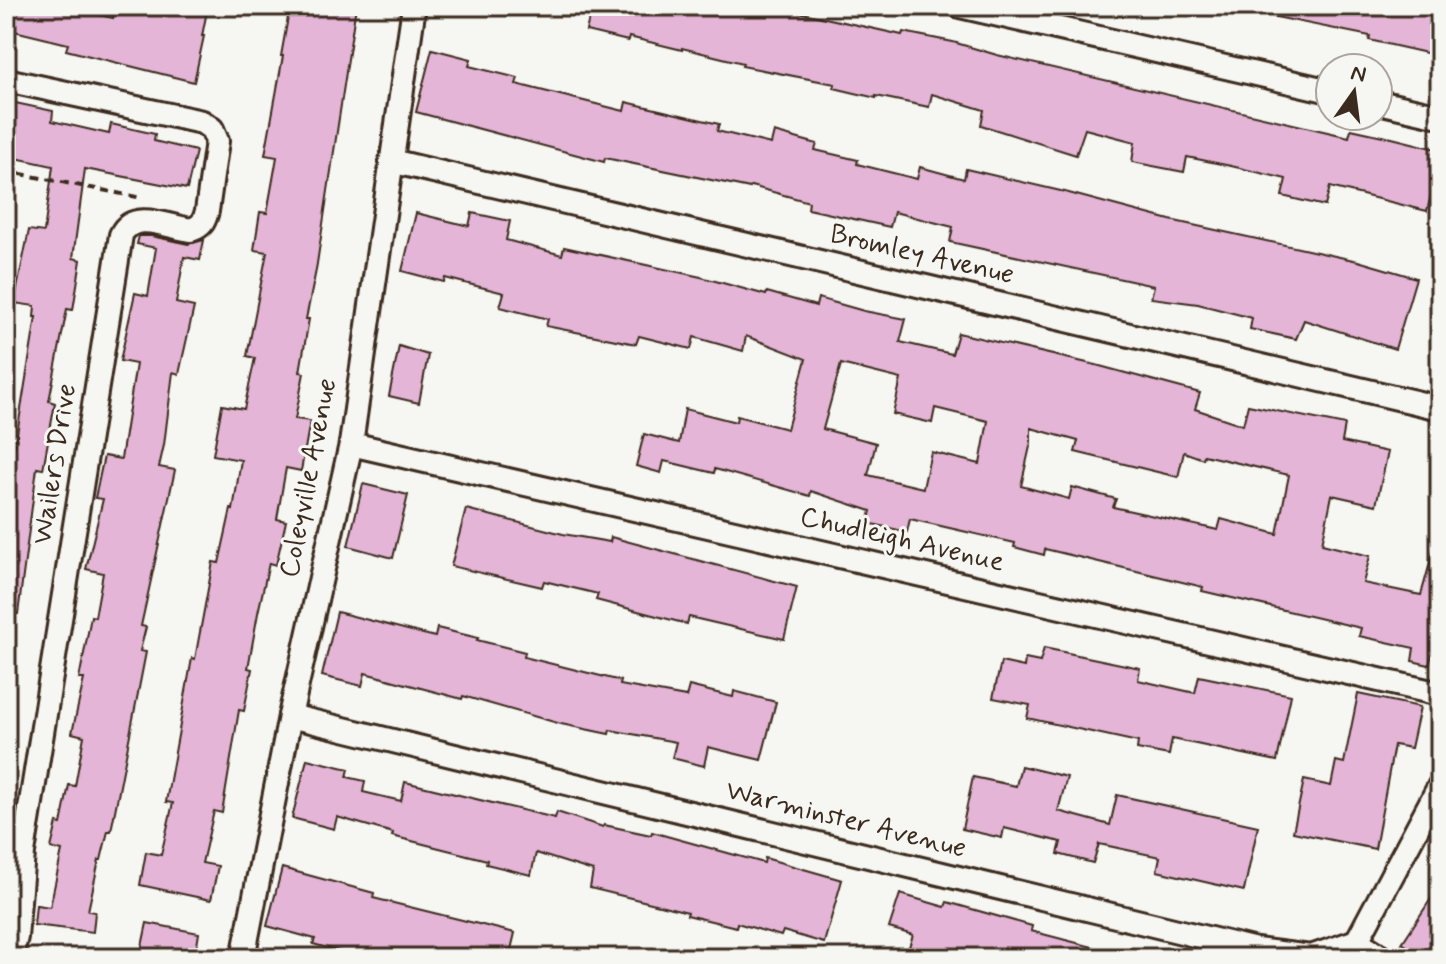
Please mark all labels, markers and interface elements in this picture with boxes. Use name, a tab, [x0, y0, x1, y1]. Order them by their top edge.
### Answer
north arrow	[1314, 52, 1394, 132]
text: N	[1348, 59, 1369, 90]
street label: Bromley Avenue	[826, 216, 1018, 294]
street label: Coleyville Avenue	[272, 375, 346, 581]
street label: Wailers Drive	[24, 381, 86, 547]
street label: Chudleigh Avenue	[796, 499, 1008, 581]
street label: Warminster Avenue	[722, 772, 970, 868]

